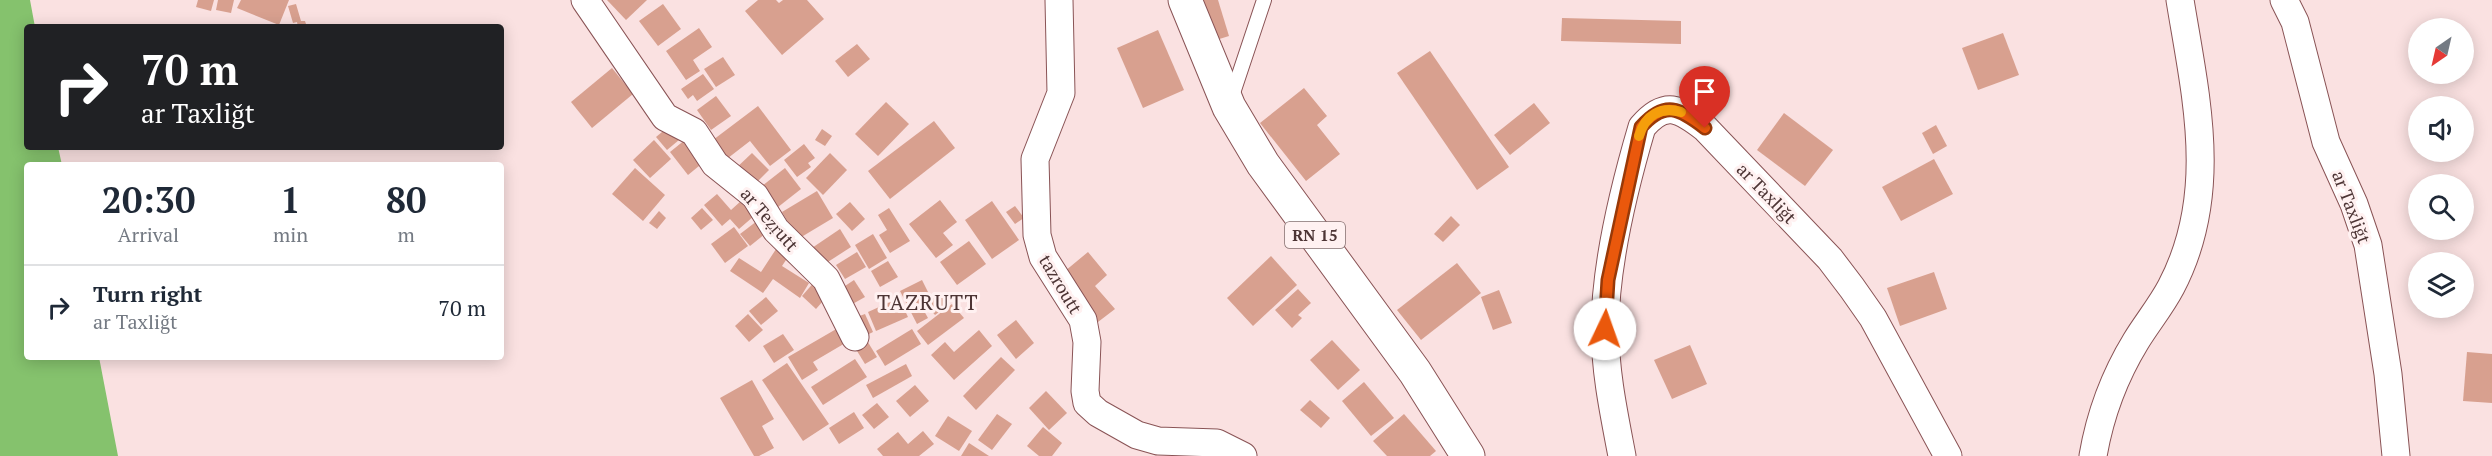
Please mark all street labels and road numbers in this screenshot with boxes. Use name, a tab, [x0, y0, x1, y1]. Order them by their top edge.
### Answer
street label: ar Taxliǧt	[1732, 157, 1802, 229]
street label: ar Taxliǧt	[2327, 167, 2377, 247]
street label: ar Teẓṛutt	[736, 182, 805, 256]
road number: RN 15	[1285, 222, 1345, 248]
street label: tazroutt	[1034, 250, 1088, 318]

